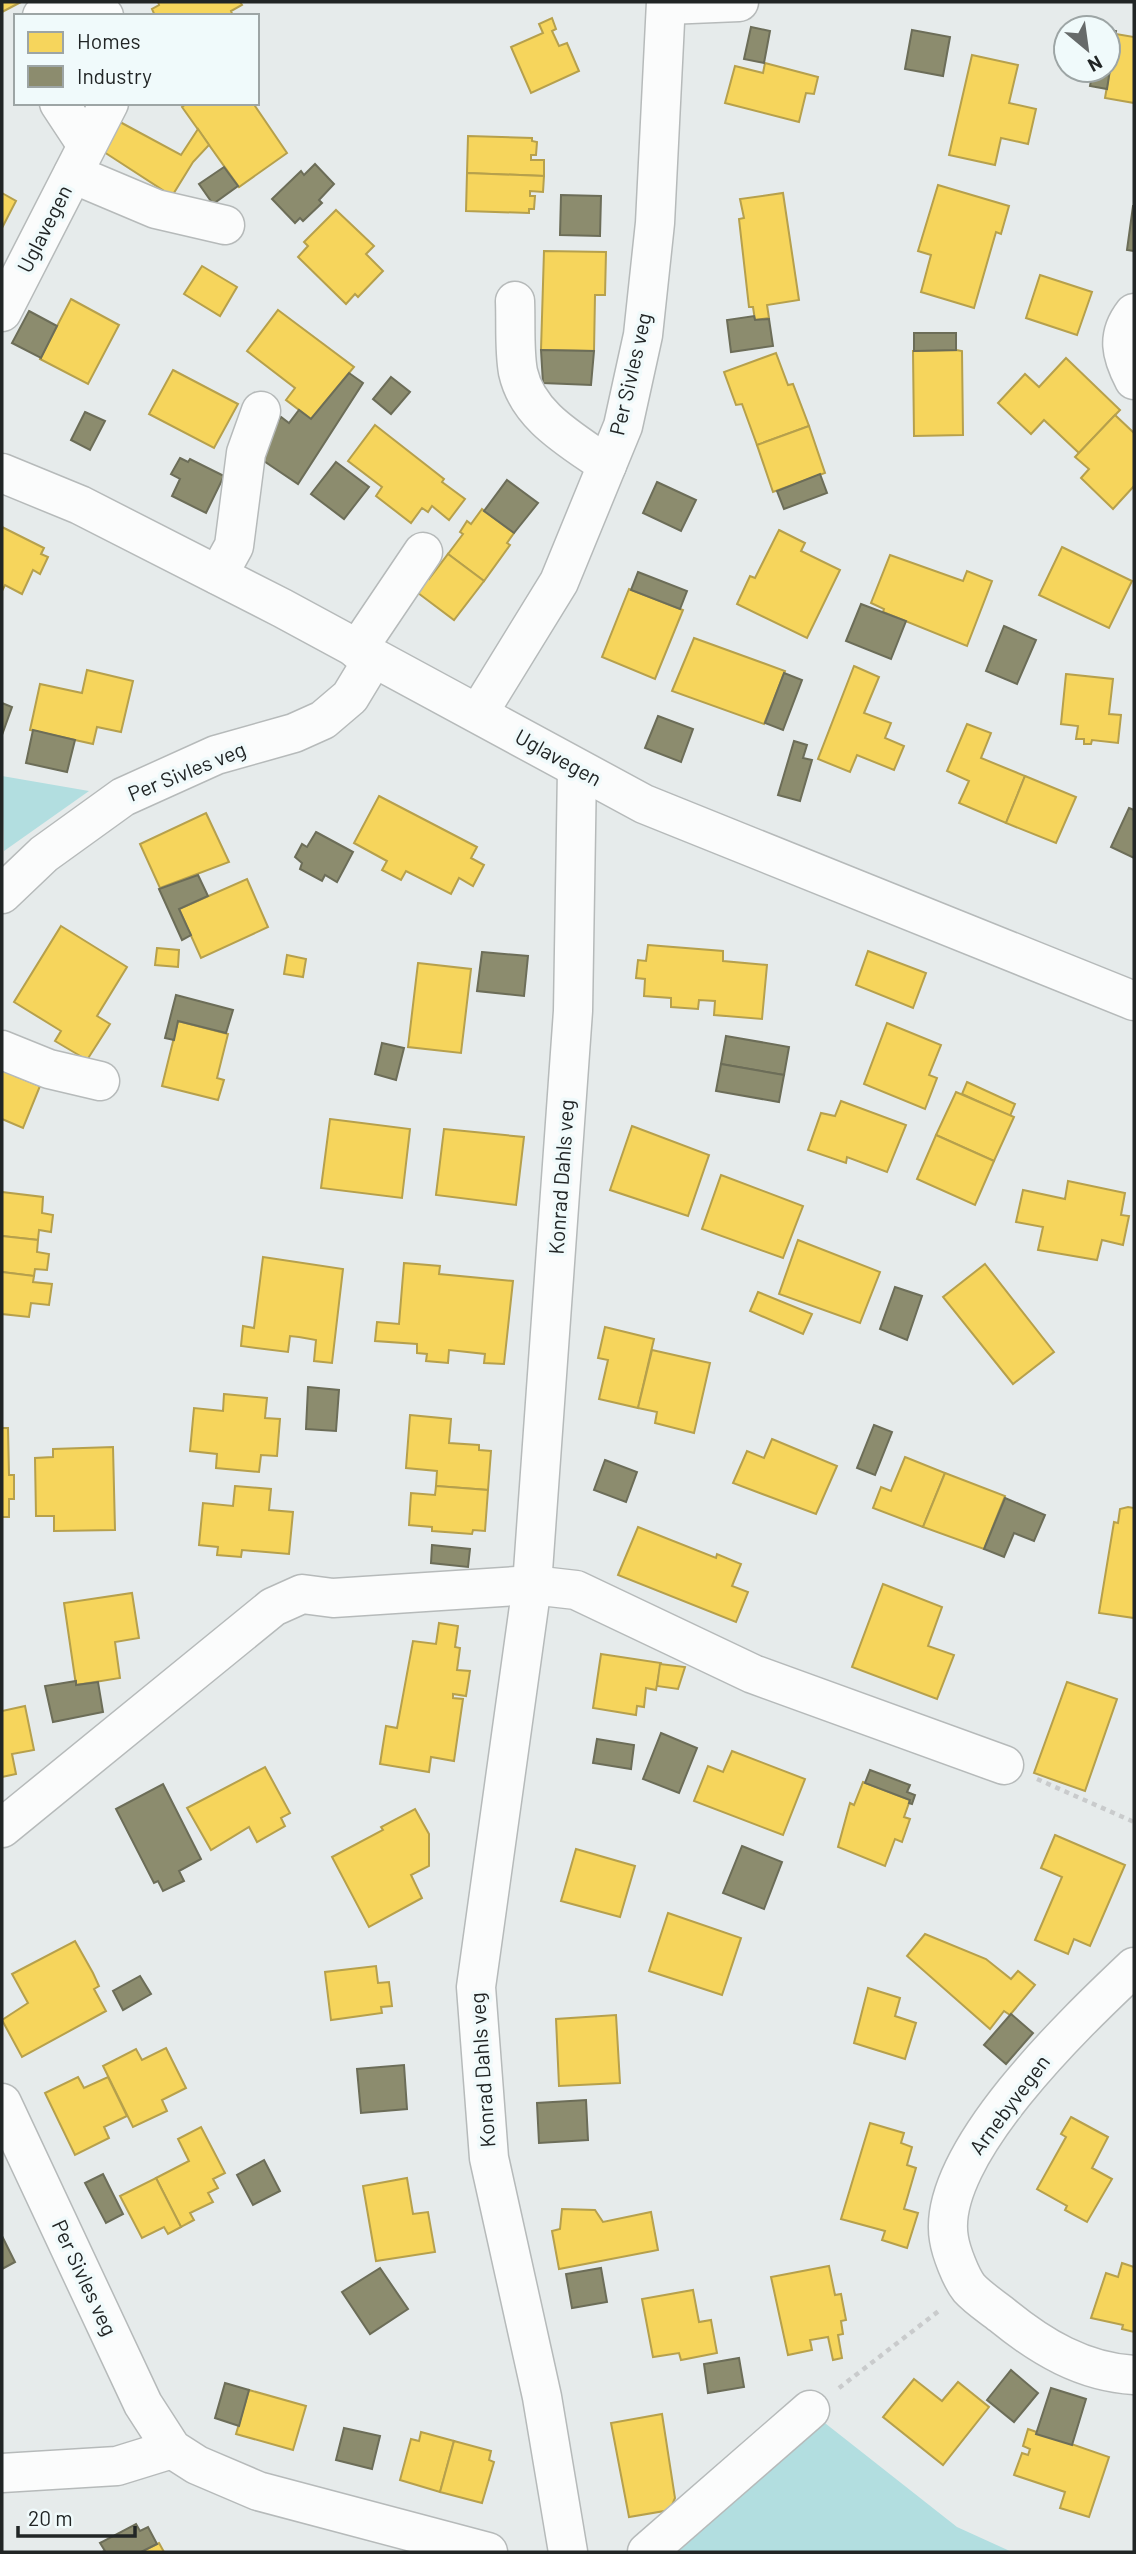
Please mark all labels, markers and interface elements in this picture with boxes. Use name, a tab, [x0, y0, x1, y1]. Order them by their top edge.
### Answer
legend	[14, 14, 259, 105]
north arrow	[1052, 14, 1122, 84]
text: Homes	[77, 28, 141, 53]
text: N	[1084, 51, 1107, 77]
text: Industry	[77, 63, 152, 88]
street label: Uglavegen	[11, 180, 76, 276]
street label: Per Sivles veg	[603, 310, 656, 437]
street label: Uglavegen	[511, 723, 606, 791]
street label: Per Sivles veg	[124, 736, 249, 806]
street label: Konrad Dahls veg	[543, 1099, 578, 1255]
street label: Konrad Dahls veg	[464, 1992, 499, 2148]
street label: Arnebyvegen	[963, 2049, 1054, 2159]
street label: Per Sivles veg	[48, 2215, 123, 2339]
scale bar	[18, 2494, 135, 2538]
text: 20 m	[28, 2505, 73, 2530]

